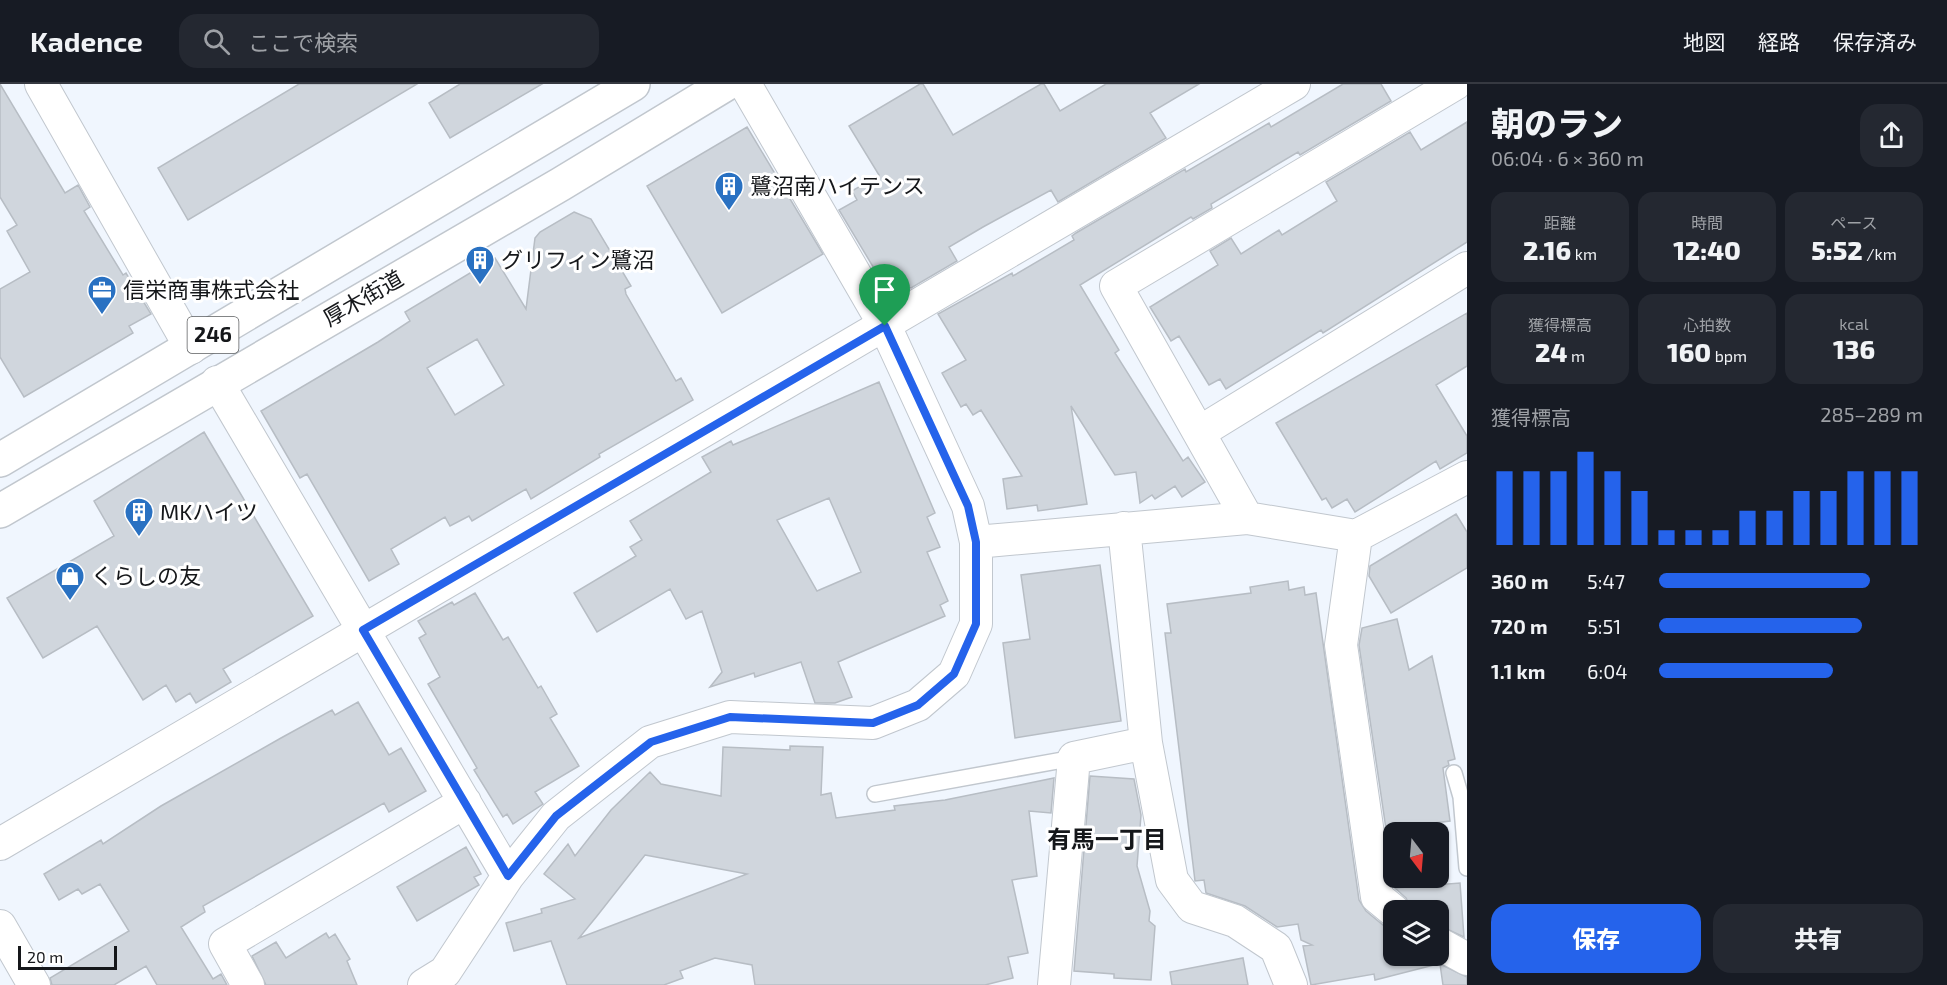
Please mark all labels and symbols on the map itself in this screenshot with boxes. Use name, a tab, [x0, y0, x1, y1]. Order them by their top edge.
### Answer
building icon: 鷺沼南ハイテンス	[713, 170, 745, 212]
place label: 鷺沼南ハイテンス	[750, 172, 925, 198]
building icon: グリフィン鷺沼	[464, 244, 496, 286]
place label: グリフィン鷺沼	[501, 246, 655, 272]
street label: 厚木街道	[318, 264, 407, 330]
pin	[859, 264, 910, 326]
office icon: 信栄商事株式会社	[86, 274, 118, 316]
place label: 信栄商事株式会社	[123, 276, 299, 302]
road number: 246	[188, 317, 238, 353]
building icon: MKハイツ	[123, 496, 155, 538]
place label: MKハイツ	[160, 498, 258, 524]
shop icon: くらしの友	[54, 560, 86, 602]
place label: くらしの友	[91, 562, 201, 588]
north arrow	[1383, 822, 1449, 888]
district label: 有馬一丁目	[1047, 824, 1167, 853]
scale bar	[18, 943, 117, 970]

